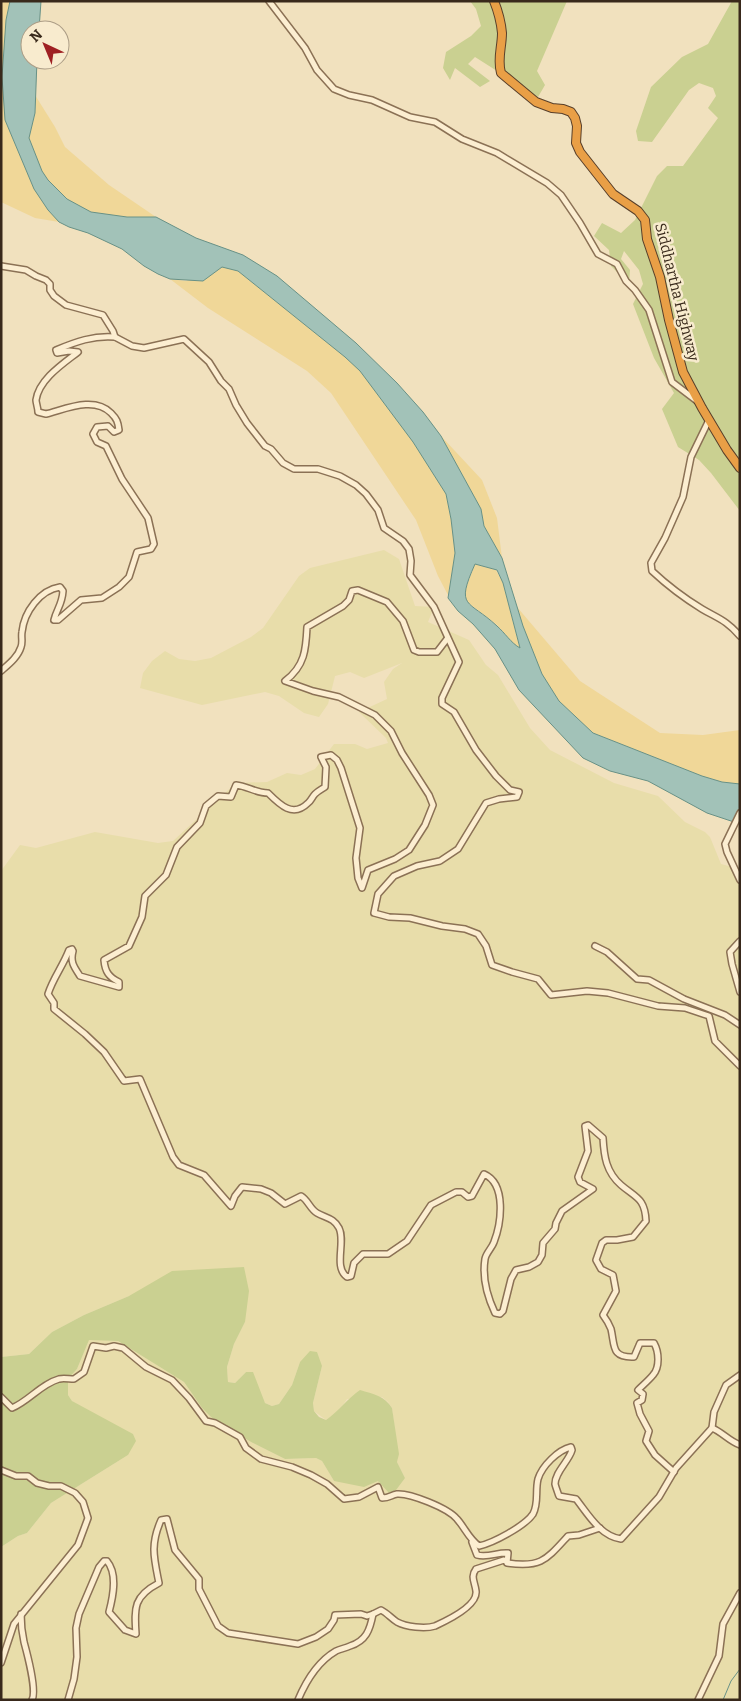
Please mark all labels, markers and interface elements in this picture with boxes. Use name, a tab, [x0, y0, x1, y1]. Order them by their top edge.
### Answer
north arrow	[20, 20, 70, 70]
text: N	[27, 26, 46, 46]
street label: Siddhartha Highway	[651, 221, 703, 363]

